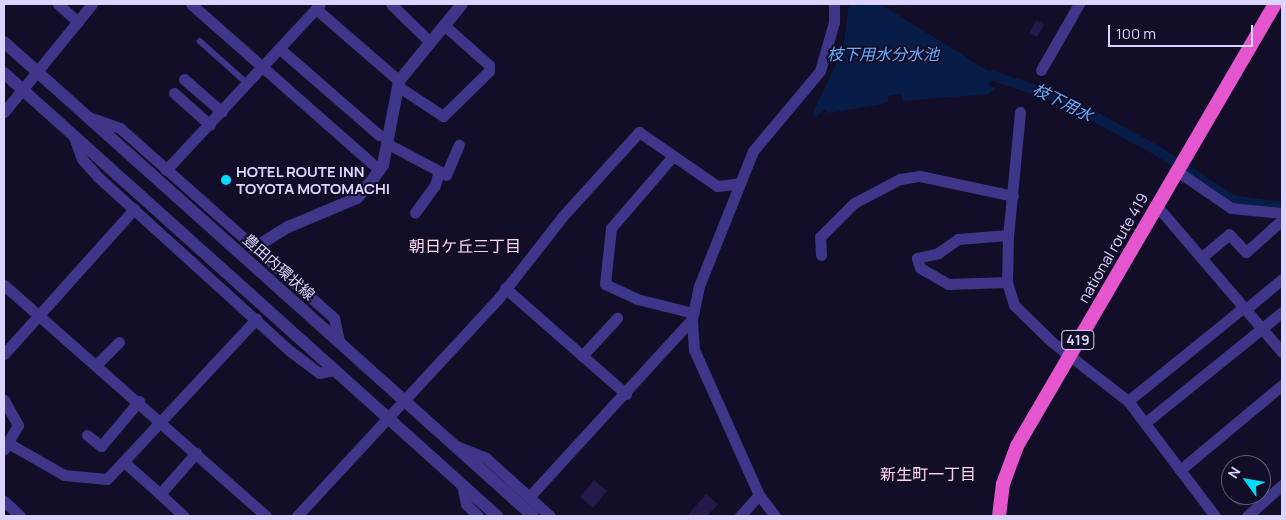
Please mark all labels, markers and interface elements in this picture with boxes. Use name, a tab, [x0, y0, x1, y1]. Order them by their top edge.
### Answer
scale bar	[1111, 15, 1256, 47]
text: 100 m	[1116, 23, 1156, 44]
water label: 枝下用水分水池	[827, 44, 939, 64]
water label: 枝下用水	[1030, 79, 1096, 125]
place label: HOTEL ROUTE INN TOYOTA MOTOMACHI	[236, 162, 390, 197]
marker: HOTEL ROUTE INN TOYOTA MOTOMACHI	[220, 174, 232, 186]
street label: national route 419	[1074, 190, 1152, 306]
street label: 豊田内環状線	[240, 230, 318, 304]
district label: 朝日ケ丘三丁目	[409, 236, 521, 256]
road number: 419	[1060, 328, 1096, 352]
north arrow	[1221, 455, 1271, 505]
text: N	[1223, 463, 1244, 482]
district label: 新生町一丁目	[880, 464, 976, 484]

